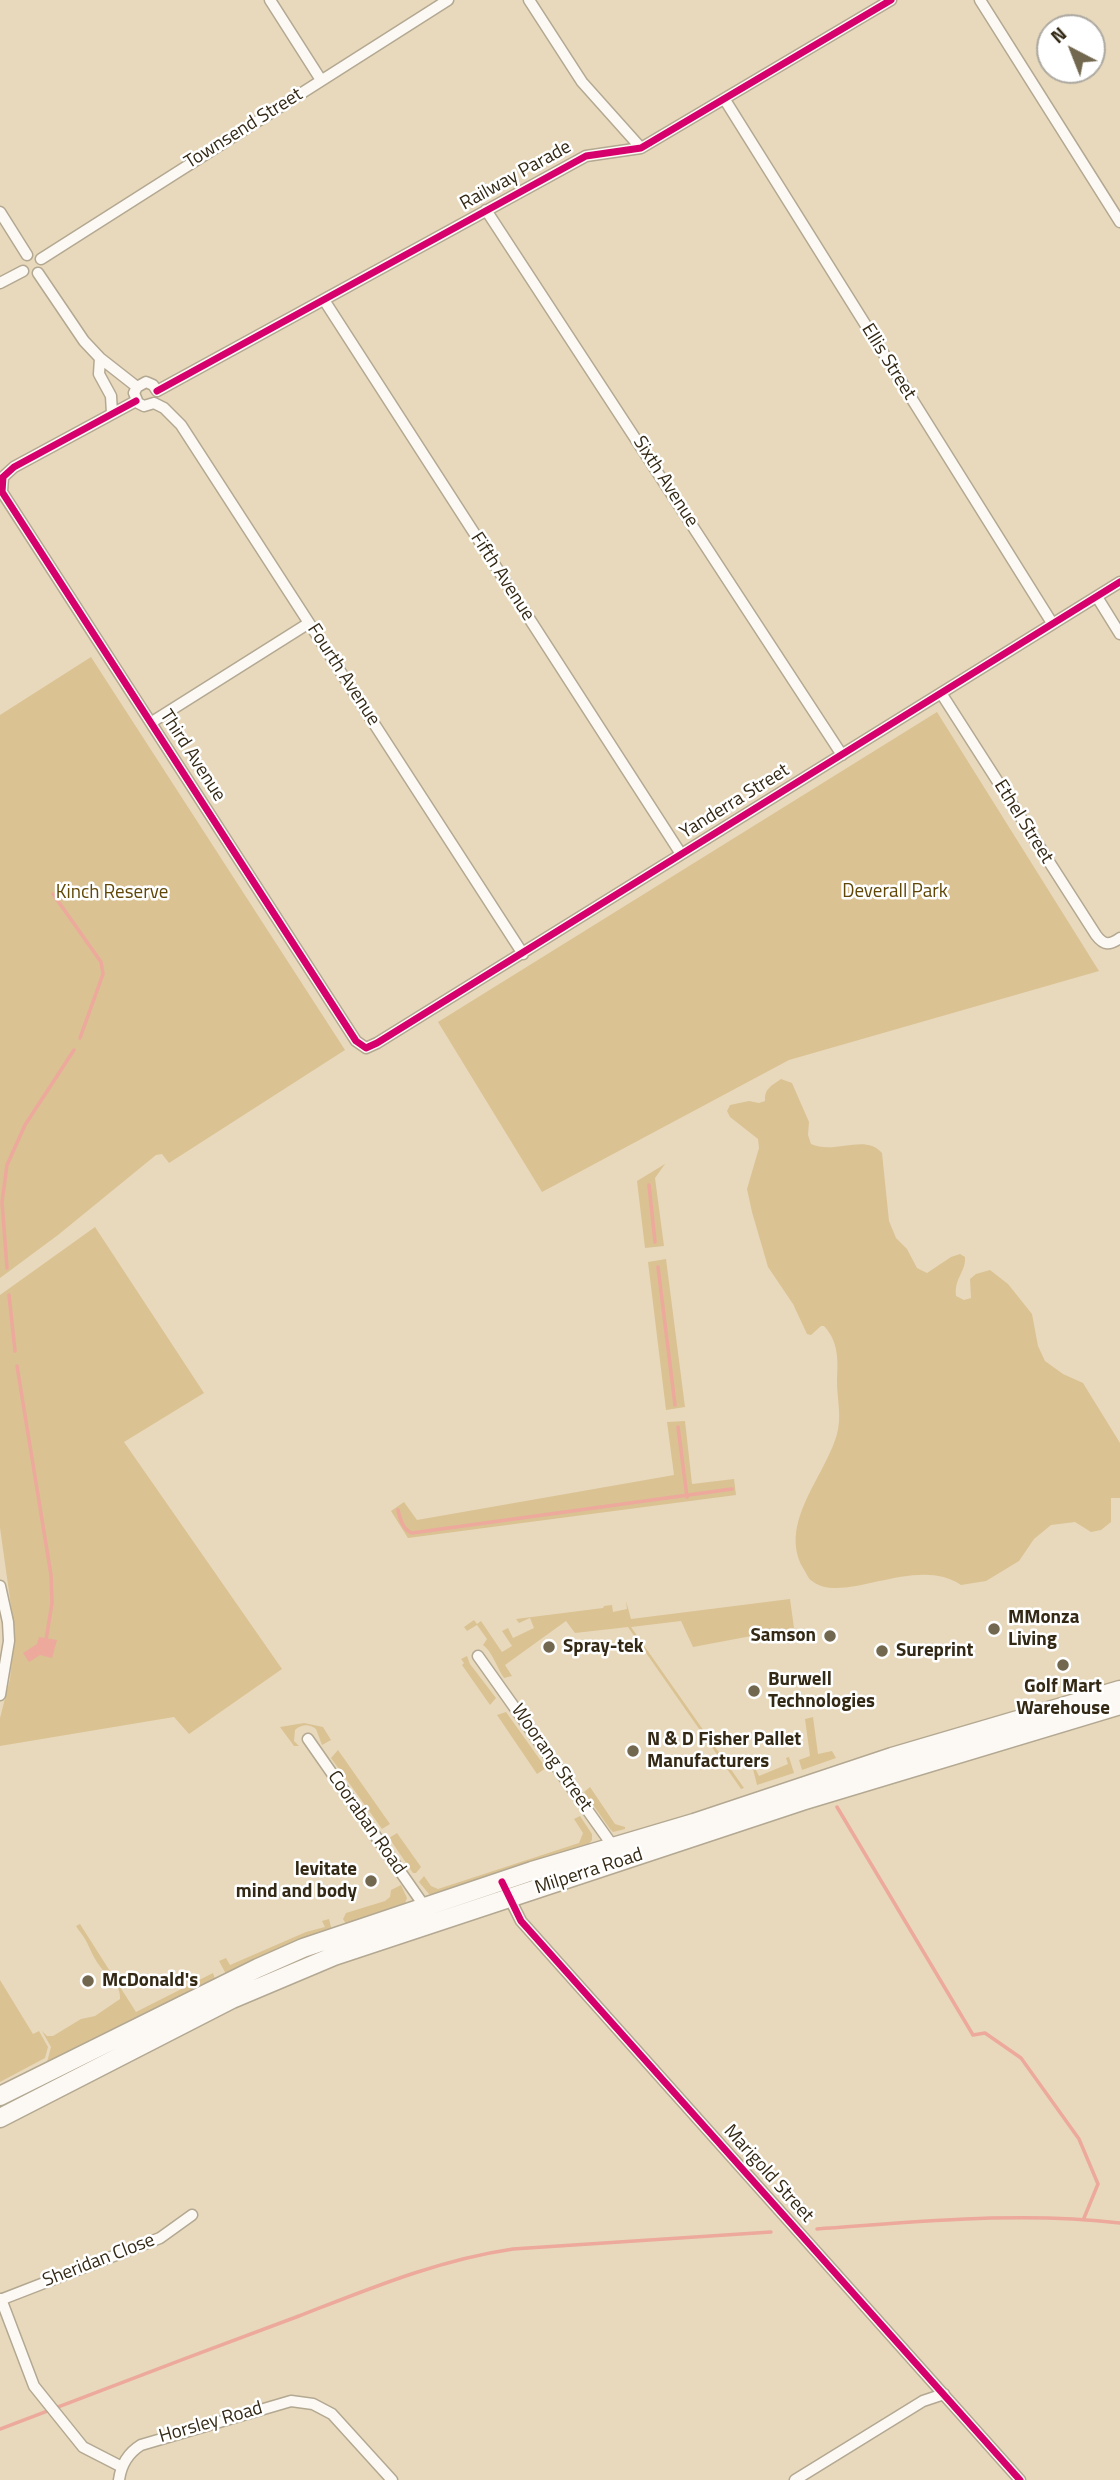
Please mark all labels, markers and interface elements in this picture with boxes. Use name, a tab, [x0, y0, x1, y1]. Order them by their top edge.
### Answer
north arrow	[1036, 14, 1106, 84]
text: N	[1043, 19, 1073, 50]
street label: Townsend Street	[181, 84, 307, 174]
street label: Railway Parade	[457, 136, 575, 216]
street label: Ellis Street	[856, 320, 920, 404]
street label: Sixth Avenue	[627, 432, 703, 532]
street label: Fifth Avenue	[465, 528, 539, 626]
street label: Fourth Avenue	[302, 620, 384, 730]
street label: Third Avenue	[154, 706, 230, 806]
street label: Yanderra Street	[676, 759, 794, 845]
street label: Ethel Street	[988, 776, 1058, 868]
park label: Deverall Park	[842, 881, 948, 903]
park label: Kinch Reserve	[56, 882, 168, 904]
place label: MMonza Living	[1008, 1607, 1079, 1651]
marker: MMonza Living	[986, 1621, 1002, 1637]
place label: Samson	[750, 1625, 816, 1647]
marker: Samson	[822, 1628, 838, 1644]
place label: Spray-tek	[563, 1636, 644, 1658]
marker: Spray-tek	[541, 1639, 557, 1655]
place label: Sureprint	[896, 1640, 973, 1662]
marker: Sureprint	[874, 1643, 890, 1659]
marker: Golf Mart Warehouse	[1055, 1657, 1071, 1673]
place label: Burwell Technologies	[768, 1669, 875, 1713]
place label: Golf Mart Warehouse	[1016, 1676, 1110, 1720]
marker: Burwell Technologies	[746, 1683, 762, 1699]
street label: Woorang Street	[506, 1700, 596, 1816]
place label: N & D Fisher Pallet Manufacturers	[647, 1729, 801, 1773]
marker: N & D Fisher Pallet Manufacturers	[625, 1743, 641, 1759]
street label: Cooraban Road	[322, 1767, 410, 1879]
street label: Milperra Road	[532, 1844, 646, 1900]
place label: levitate mind and body	[236, 1859, 357, 1903]
marker: levitate mind and body	[363, 1873, 379, 1889]
place label: McDonald's	[102, 1970, 198, 1992]
marker: McDonald's	[80, 1973, 96, 1989]
street label: Marigold Street	[718, 2120, 818, 2228]
street label: Sheridan Close	[40, 2229, 158, 2293]
street label: Horsley Road	[157, 2397, 265, 2449]

